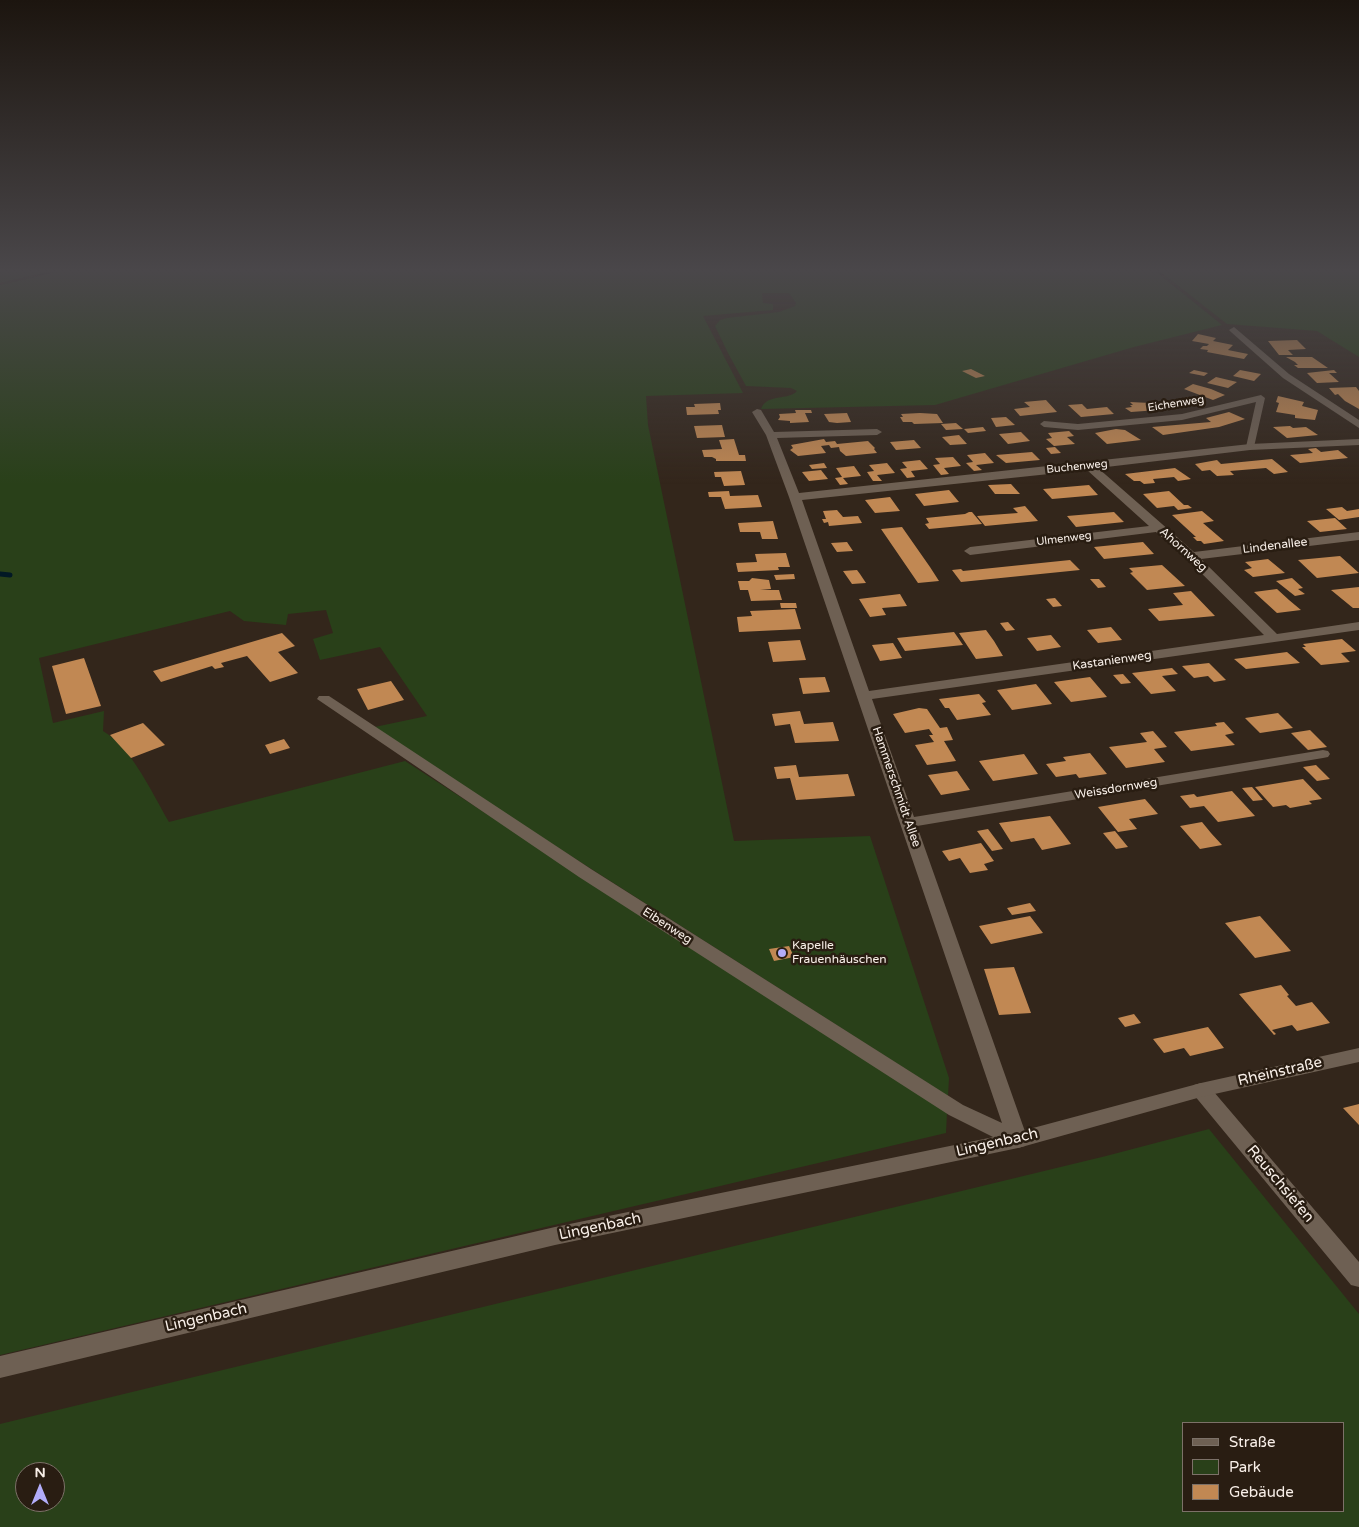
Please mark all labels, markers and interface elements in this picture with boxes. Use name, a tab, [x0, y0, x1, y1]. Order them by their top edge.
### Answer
street label: Eichenweg	[1147, 393, 1205, 415]
street label: Buchenweg	[1046, 457, 1108, 477]
street label: Ahornweg	[1156, 525, 1210, 575]
street label: Ulmenweg	[1036, 529, 1092, 549]
street label: Lindenallee	[1242, 535, 1308, 557]
street label: Kastanienweg	[1071, 648, 1153, 674]
street label: Hammerschmidt Allee	[869, 725, 923, 849]
street label: Weissdornweg	[1074, 775, 1158, 803]
street label: Eibenweg	[640, 905, 694, 947]
place label: Kapelle Frauenhäuschen	[792, 939, 887, 967]
marker: Kapelle Frauenhäuschen	[776, 947, 788, 959]
street label: Rheinstraße	[1236, 1054, 1324, 1090]
street label: Lingenbach	[954, 1125, 1040, 1161]
street label: Reuschsiefen	[1243, 1142, 1317, 1226]
street label: Lingenbach	[557, 1210, 643, 1244]
street label: Lingenbach	[163, 1300, 249, 1336]
legend	[1182, 1422, 1344, 1512]
text: Straße	[1229, 1433, 1275, 1451]
text: Park	[1229, 1458, 1261, 1476]
north arrow	[15, 1462, 65, 1512]
text: N	[34, 1464, 46, 1481]
text: Gebäude	[1229, 1483, 1294, 1501]

